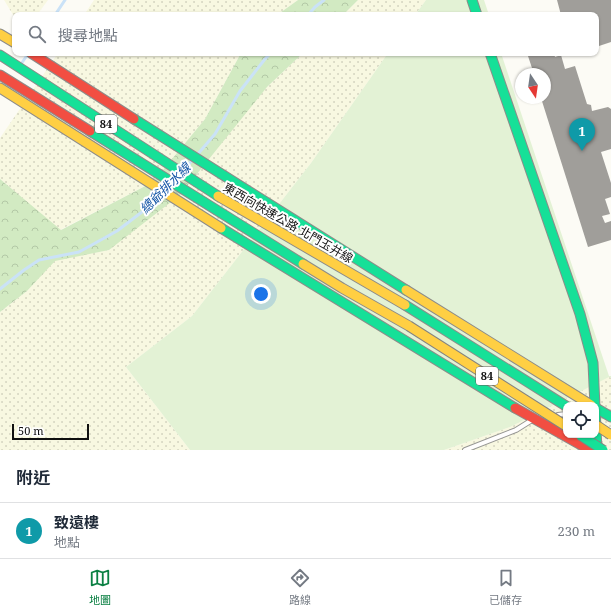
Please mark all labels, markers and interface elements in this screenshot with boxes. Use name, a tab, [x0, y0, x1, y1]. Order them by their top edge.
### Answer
search box	[12, 12, 599, 56]
icon: search	[26, 23, 48, 45]
text: 搜尋地點	[58, 25, 118, 45]
north arrow	[515, 68, 551, 104]
road number: 84	[95, 115, 117, 133]
pin: 1	[569, 118, 595, 151]
water label: 總爺排水線	[136, 157, 196, 217]
street label: 東西向快速公路 北門玉井線	[220, 178, 356, 267]
your location	[251, 284, 271, 304]
road number: 84	[476, 367, 498, 385]
map controls	[563, 402, 599, 438]
button: locate	[563, 402, 599, 438]
scale bar	[12, 422, 89, 441]
text: 50 m	[18, 423, 44, 438]
text: 附近	[16, 466, 50, 489]
text: 致遠樓	[54, 512, 99, 532]
text: 1	[25, 522, 33, 540]
text: 230 m	[558, 522, 595, 540]
text: 地點	[54, 533, 80, 551]
tab: 地圖	[89, 567, 111, 607]
tab: 路線	[289, 567, 311, 607]
tab: 已儲存	[489, 567, 522, 607]

